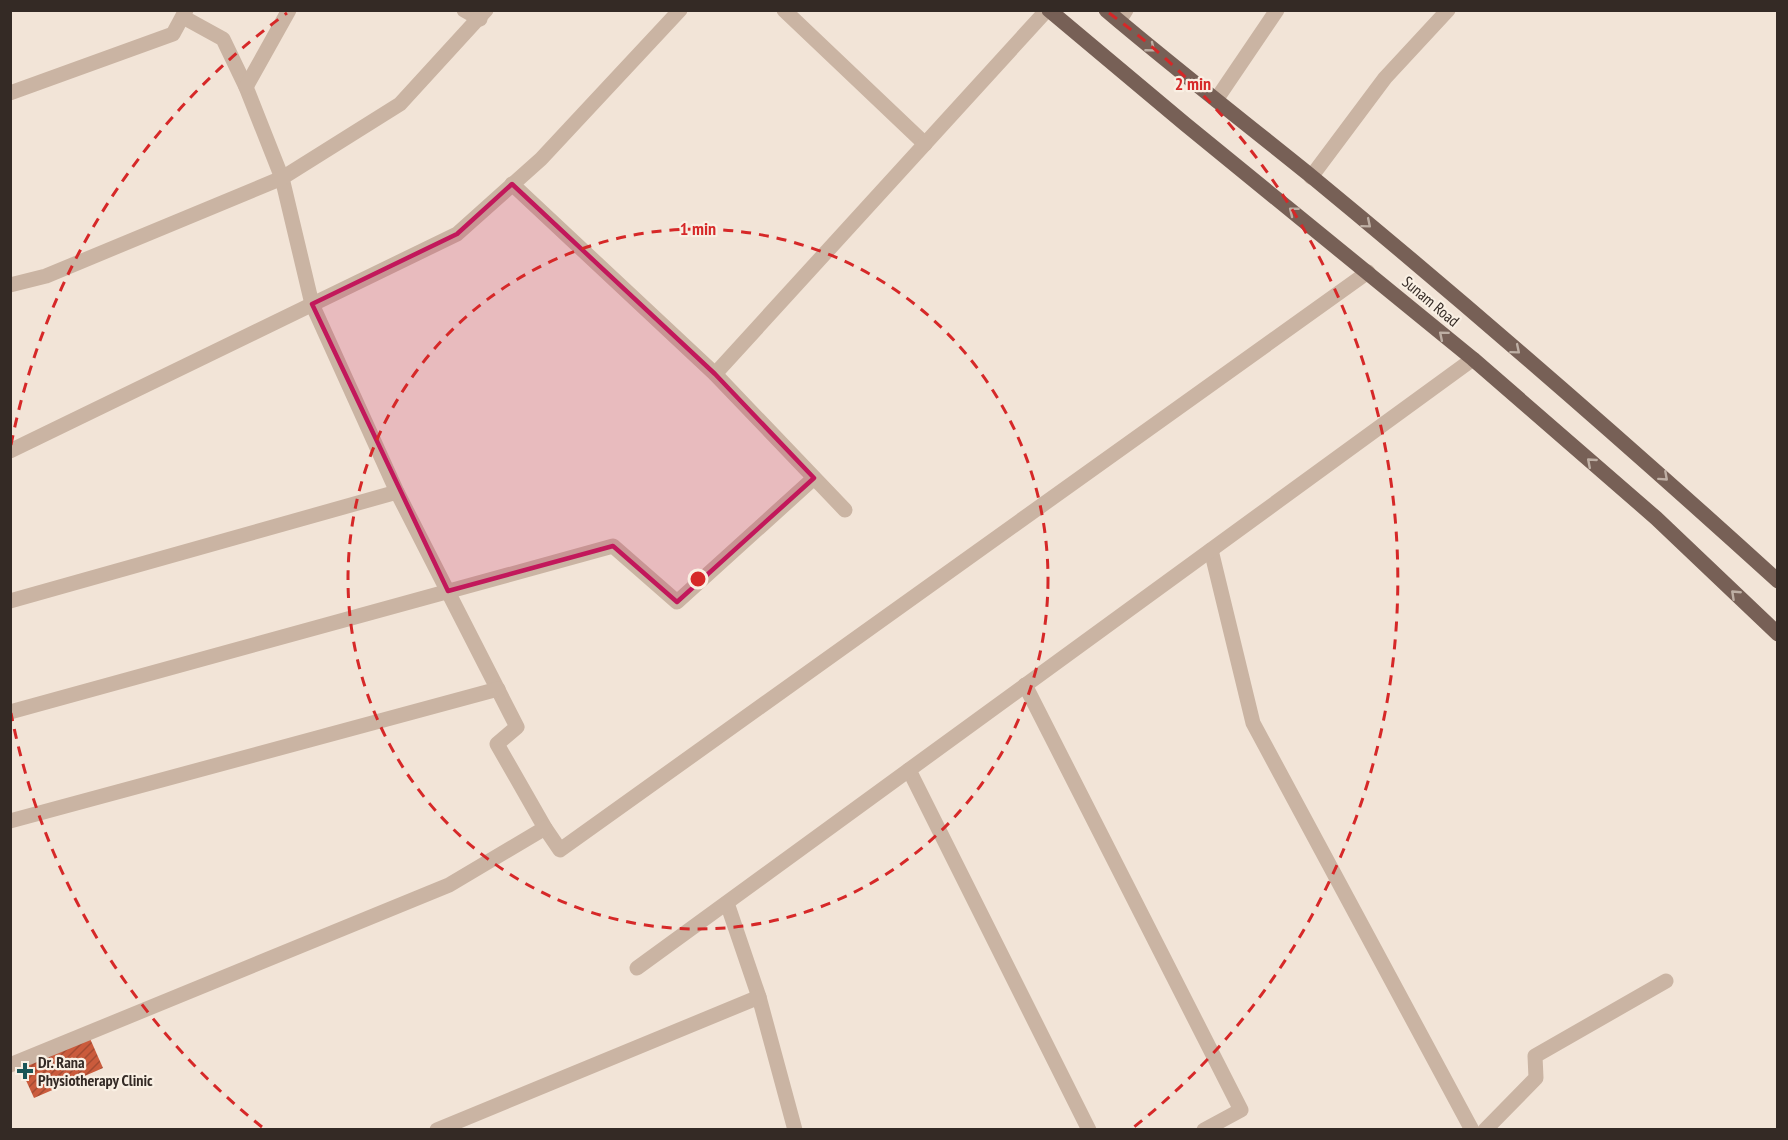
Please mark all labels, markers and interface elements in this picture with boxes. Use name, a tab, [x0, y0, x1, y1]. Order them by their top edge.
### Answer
one-way arrow	[1144, 40, 1155, 51]
text: 2 min	[1175, 72, 1211, 95]
one-way arrow	[1288, 207, 1299, 218]
text: 1 min	[680, 217, 716, 240]
one-way arrow	[1360, 217, 1371, 228]
street label: Sunam Road	[1398, 271, 1464, 331]
one-way arrow	[1439, 331, 1450, 342]
one-way arrow	[1509, 343, 1520, 354]
one-way arrow	[1587, 458, 1598, 469]
one-way arrow	[1657, 470, 1668, 481]
centre of rings	[688, 569, 708, 589]
one-way arrow	[1731, 590, 1742, 601]
place label: Dr. Rana Physiotherapy Clinic	[38, 1052, 153, 1090]
marker: Dr. Rana Physiotherapy Clinic	[16, 1062, 34, 1080]

